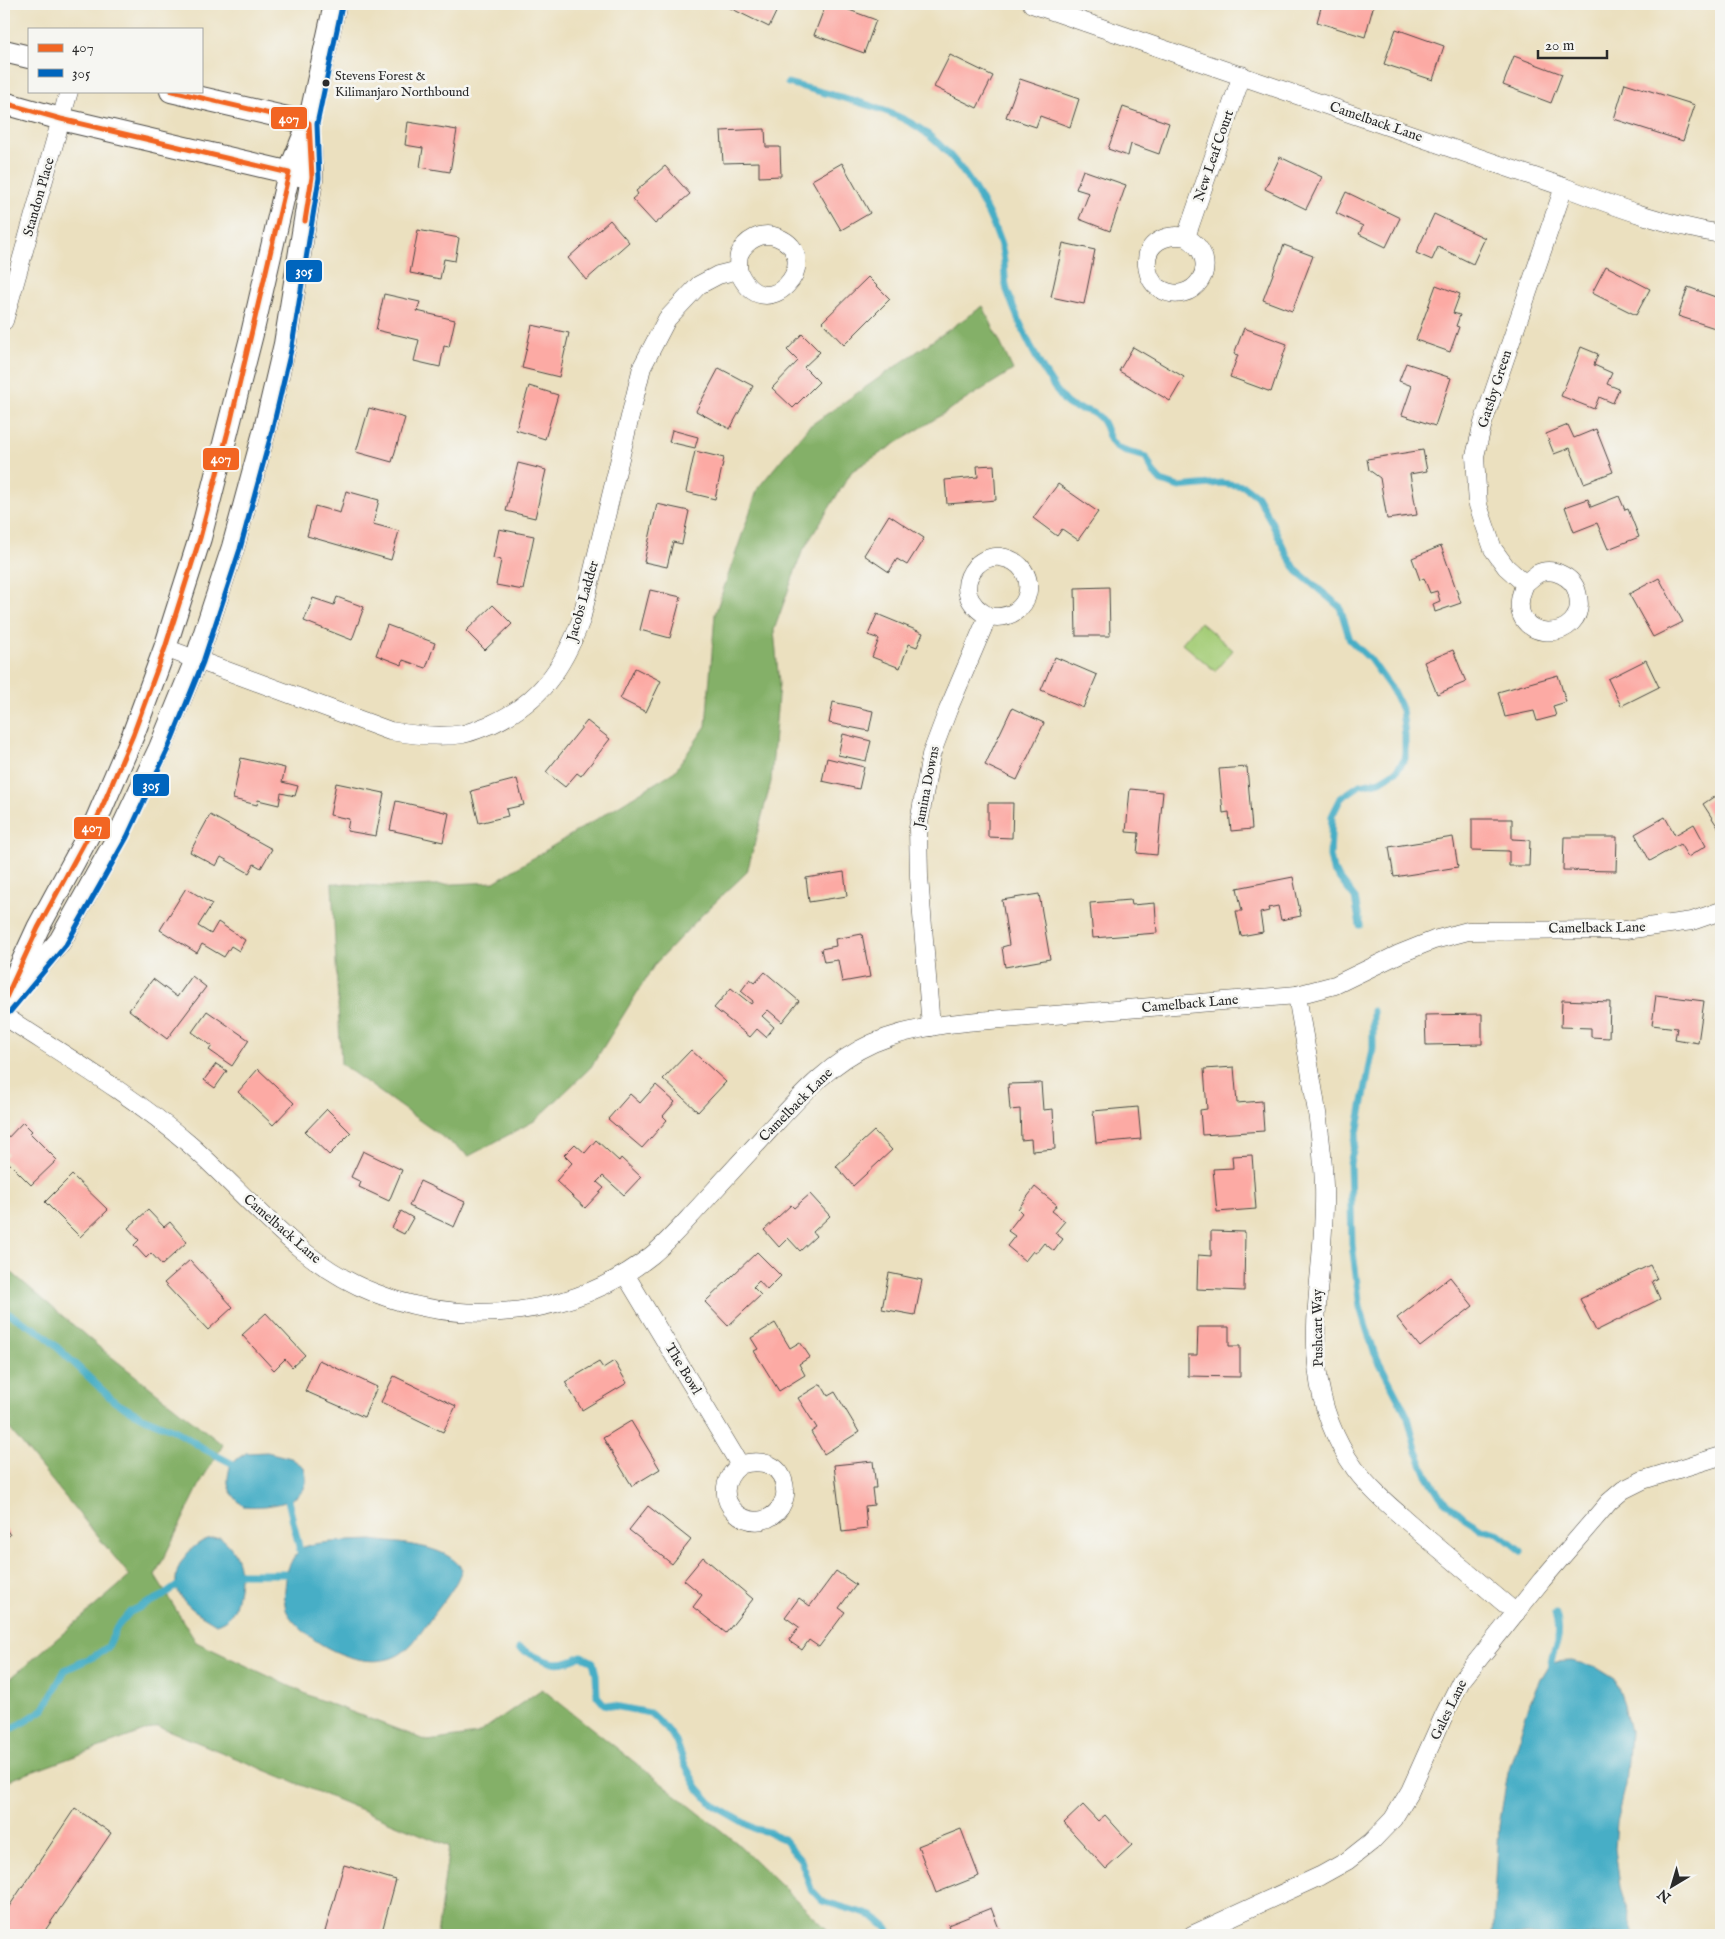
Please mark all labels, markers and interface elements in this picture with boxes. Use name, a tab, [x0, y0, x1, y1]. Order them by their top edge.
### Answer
legend	[28, 28, 202, 92]
scale bar	[1538, 28, 1606, 60]
text: 20 m	[1545, 36, 1575, 55]
text: 407	[72, 38, 94, 57]
text: 305	[72, 64, 91, 83]
place label: Stevens Forest & Kilimanjaro Northbound	[335, 68, 469, 101]
marker: Stevens Forest & Kilimanjaro Northbound	[321, 78, 331, 88]
street label: Camelback Lane	[1327, 98, 1425, 146]
line badge: 407	[270, 106, 308, 130]
street label: New Leaf Court	[1190, 108, 1238, 204]
text: 407	[279, 110, 300, 128]
street label: Standon Place	[19, 155, 59, 239]
line badge: 305	[285, 259, 323, 283]
text: 305	[295, 263, 313, 281]
street label: Gatsby Green	[1474, 347, 1516, 430]
line badge: 407	[202, 447, 240, 471]
text: 407	[211, 450, 232, 468]
street label: Jacobs Ladder	[562, 559, 603, 645]
street label: Jamina Downs	[910, 745, 944, 831]
line badge: 305	[132, 773, 170, 797]
text: 305	[142, 777, 160, 795]
line badge: 407	[73, 816, 111, 840]
text: 407	[82, 819, 103, 837]
street label: Camelback Lane	[1548, 918, 1646, 938]
street label: Camelback Lane	[1141, 991, 1240, 1017]
street label: Camelback Lane	[755, 1064, 837, 1146]
street label: Camelback Lane	[239, 1190, 325, 1268]
street label: Pushcart Way	[1308, 1289, 1328, 1367]
street label: The Bowl	[661, 1340, 705, 1398]
street label: Gales Lane	[1427, 1676, 1472, 1743]
north arrow	[1648, 1862, 1698, 1912]
text: N	[1654, 1885, 1676, 1907]

